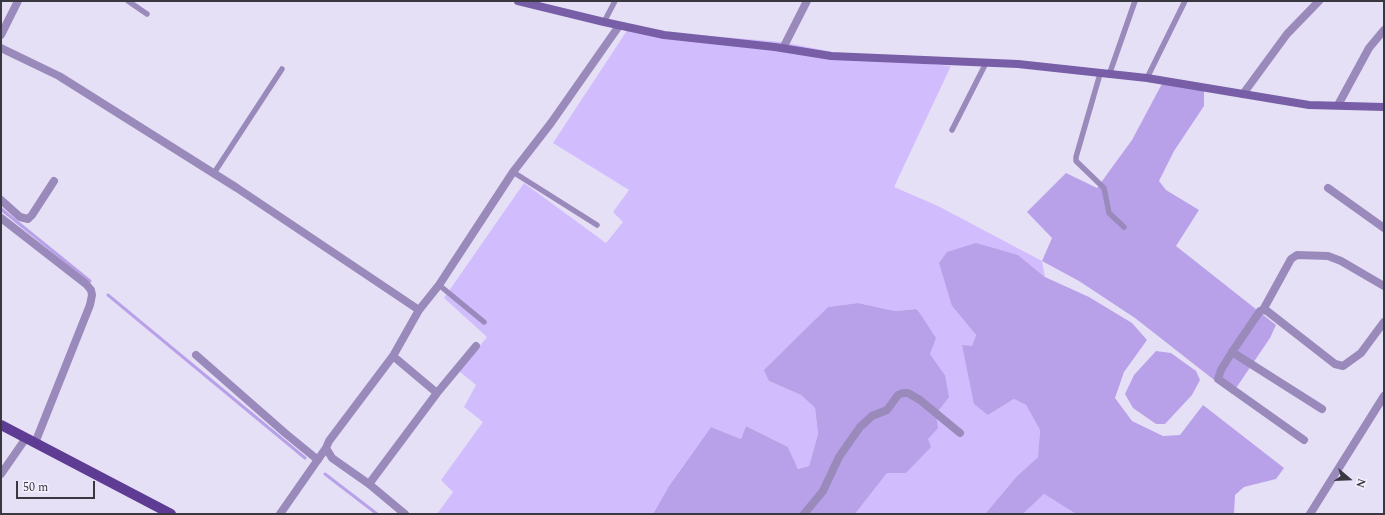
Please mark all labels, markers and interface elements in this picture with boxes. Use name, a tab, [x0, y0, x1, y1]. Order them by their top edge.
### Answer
north arrow	[1329, 459, 1369, 499]
scale bar	[18, 473, 97, 499]
text: N	[1351, 476, 1370, 490]
text: 50 m	[23, 478, 48, 497]

